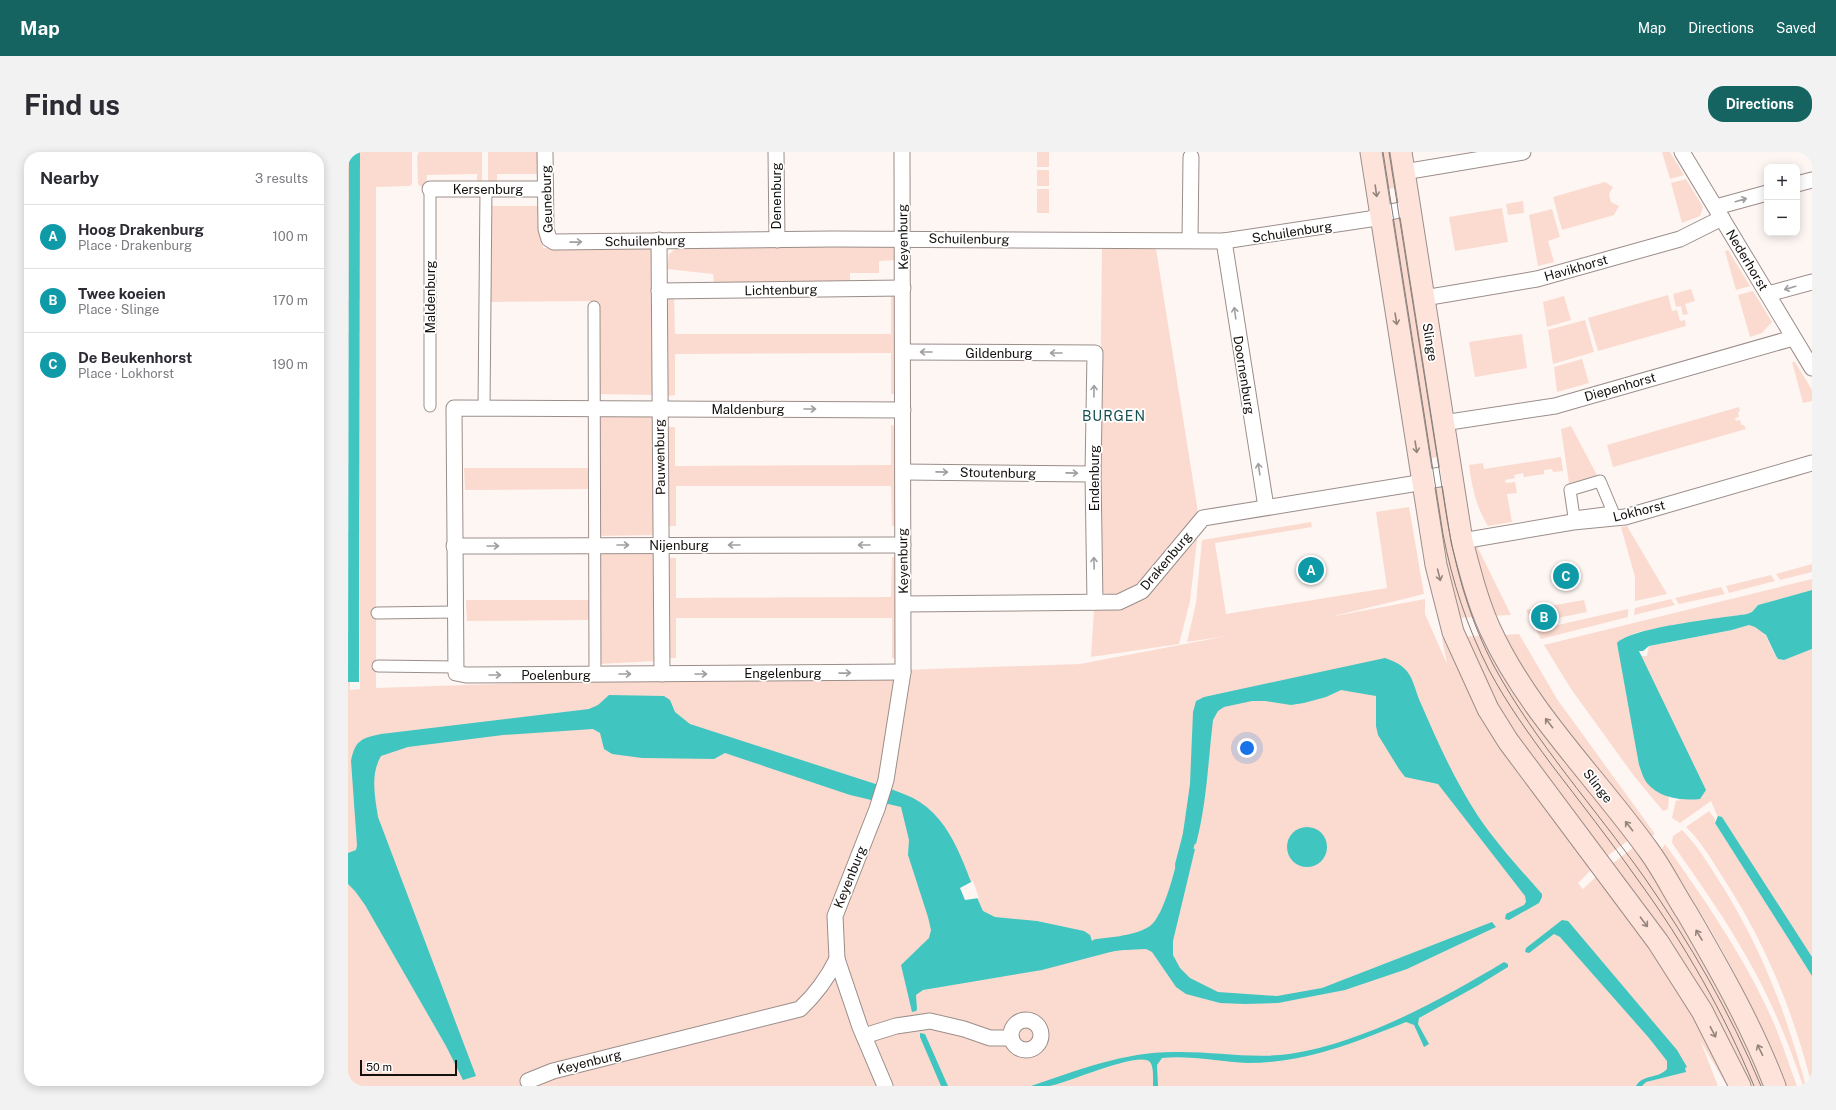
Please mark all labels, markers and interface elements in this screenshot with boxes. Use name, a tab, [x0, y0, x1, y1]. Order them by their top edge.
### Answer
text: Map	[20, 17, 60, 39]
text: Map	[1638, 20, 1666, 36]
text: Directions	[1688, 20, 1754, 36]
text: Saved	[1776, 20, 1816, 36]
button: Directions	[1708, 86, 1812, 122]
text: Find us	[24, 88, 120, 121]
street label: Denenburg	[769, 162, 784, 230]
map controls	[1764, 164, 1800, 236]
button: +	[1764, 164, 1800, 200]
street label: Geuneburg	[538, 165, 556, 233]
text: Nearby	[40, 168, 99, 188]
text: 3 results	[255, 171, 308, 186]
street label: Kersenburg	[453, 182, 523, 197]
one-way arrow	[1372, 184, 1380, 197]
one-way arrow	[1735, 196, 1748, 203]
button: −	[1764, 200, 1800, 236]
street label: Keyenburg	[895, 204, 911, 270]
street label: Schuilenburg	[1251, 218, 1333, 246]
text: Hoog Drakenburg	[78, 221, 204, 238]
street label: Nederhorst	[1723, 227, 1771, 293]
text: A	[48, 229, 58, 244]
text: 100 m	[272, 229, 308, 244]
street label: Schuilenburg	[928, 231, 1010, 247]
street label: Schuilenburg	[604, 233, 686, 249]
text: Place · Drakenburg	[78, 238, 192, 253]
one-way arrow	[569, 238, 582, 246]
street label: Havikhorst	[1542, 252, 1610, 284]
street label: Maldenburg	[423, 260, 438, 334]
street label: Lichtenburg	[744, 282, 818, 298]
text: Twee koeien	[78, 285, 166, 302]
one-way arrow	[1784, 285, 1797, 292]
text: B	[49, 293, 57, 308]
text: 170 m	[273, 293, 308, 308]
text: Place · Slinge	[78, 302, 160, 317]
one-way arrow	[1231, 307, 1239, 320]
one-way arrow	[1392, 312, 1400, 325]
street label: Slinge	[1420, 322, 1440, 362]
street label: Doornenburg	[1230, 335, 1258, 415]
street label: Gildenburg	[965, 346, 1033, 361]
one-way arrow	[920, 348, 933, 356]
text: De Beukenhorst	[78, 349, 192, 366]
one-way arrow	[1050, 349, 1063, 357]
text: C	[48, 357, 58, 372]
text: 190 m	[272, 357, 308, 372]
text: Place · Lokhorst	[78, 366, 174, 381]
street label: Diepenhorst	[1583, 370, 1657, 404]
one-way arrow	[1090, 385, 1098, 398]
street label: Maldenburg	[711, 402, 785, 417]
one-way arrow	[803, 405, 816, 413]
district label: BURGEN	[1082, 408, 1146, 424]
street label: Pauwenburg	[652, 419, 668, 495]
one-way arrow	[1413, 441, 1421, 454]
street label: Endenburg	[1087, 445, 1102, 511]
one-way arrow	[1255, 463, 1263, 476]
street label: Stoutenburg	[960, 465, 1036, 481]
one-way arrow	[935, 468, 948, 476]
one-way arrow	[1065, 469, 1078, 477]
street label: Lokhorst	[1611, 497, 1667, 525]
street label: Keyenburg	[895, 528, 911, 594]
street label: Drakenburg	[1137, 529, 1195, 593]
street label: Nijenburg	[649, 538, 709, 553]
one-way arrow	[616, 541, 629, 549]
one-way arrow	[728, 541, 741, 549]
one-way arrow	[858, 541, 871, 549]
one-way arrow	[486, 542, 499, 550]
pin: A	[1298, 555, 1324, 585]
one-way arrow	[1091, 557, 1098, 570]
pin: C	[1553, 561, 1579, 591]
one-way arrow	[1436, 569, 1443, 582]
pin: B	[1531, 602, 1557, 632]
street label: Engelenburg	[744, 666, 822, 681]
street label: Poelenburg	[521, 668, 591, 683]
one-way arrow	[838, 669, 851, 677]
one-way arrow	[618, 670, 631, 678]
one-way arrow	[694, 670, 707, 678]
one-way arrow	[488, 671, 501, 679]
one-way arrow	[1545, 718, 1553, 729]
your location	[1237, 738, 1257, 758]
street label: Slinge	[1580, 766, 1616, 806]
one-way arrow	[1625, 820, 1634, 831]
street label: Keyenburg	[831, 844, 869, 910]
one-way arrow	[1640, 917, 1648, 928]
one-way arrow	[1695, 929, 1703, 941]
one-way arrow	[1710, 1026, 1717, 1038]
one-way arrow	[1756, 1044, 1763, 1056]
street label: Keyenburg	[555, 1047, 623, 1077]
scale bar	[360, 1058, 457, 1077]
text: 50 m	[366, 1061, 392, 1073]

